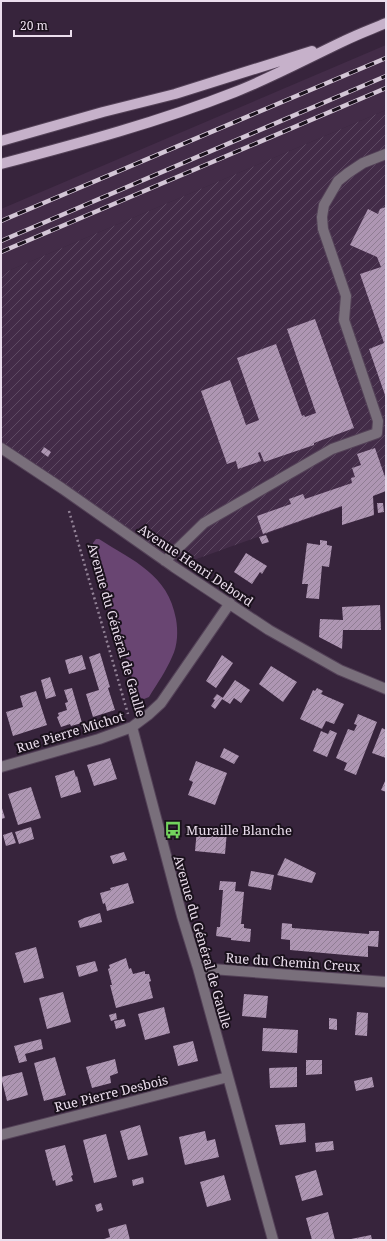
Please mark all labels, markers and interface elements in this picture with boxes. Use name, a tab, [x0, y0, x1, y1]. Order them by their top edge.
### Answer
scale bar	[14, 12, 71, 38]
text: 20 m	[20, 17, 48, 34]
street label: Avenue Henri Debord	[135, 520, 257, 610]
street label: Avenue du Général de Gaulle	[84, 541, 150, 719]
street label: Rue Pierre Michot	[14, 707, 126, 757]
bus stop icon: Muraille Blanche	[163, 820, 183, 840]
place label: Muraille Blanche	[186, 821, 292, 839]
street label: Avenue du Général de Gaulle	[170, 853, 236, 1031]
street label: Rue du Chemin Creux	[225, 948, 361, 976]
street label: Rue Pierre Desbois	[52, 1070, 170, 1116]

